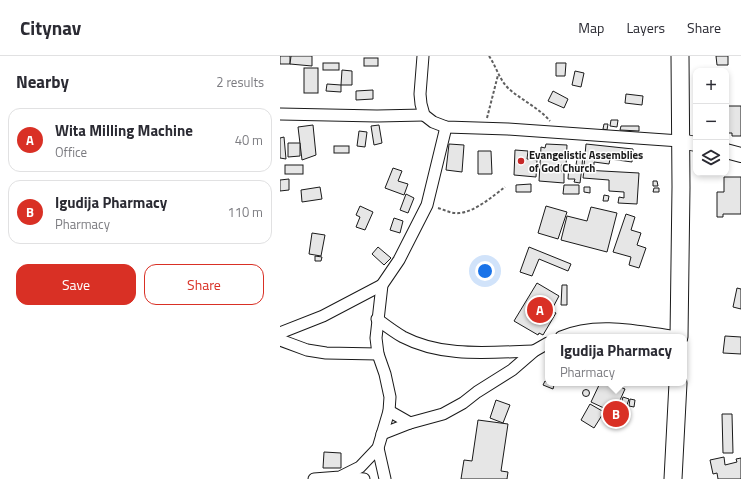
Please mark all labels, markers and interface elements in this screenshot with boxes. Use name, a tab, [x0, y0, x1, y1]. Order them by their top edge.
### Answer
text: Citynav	[20, 13, 81, 42]
text: Map	[578, 17, 604, 38]
text: Layers	[626, 17, 665, 38]
text: Share	[687, 17, 721, 38]
map controls	[693, 68, 729, 176]
button: +	[693, 68, 729, 104]
text: Nearby	[16, 69, 69, 95]
text: 2 results	[216, 72, 264, 92]
button: −	[693, 104, 729, 140]
text: Wita Milling Machine	[55, 119, 193, 142]
text: A	[26, 130, 34, 150]
text: 40 m	[235, 130, 263, 150]
button: layers	[693, 140, 729, 176]
text: Office	[55, 142, 87, 162]
place label: Evangelistic Assemblies of God Church	[529, 147, 643, 176]
marker: Evangelistic Assemblies of God Church	[516, 156, 526, 166]
text: Igudija Pharmacy	[55, 191, 167, 214]
text: B	[26, 202, 34, 222]
text: 110 m	[227, 202, 263, 222]
text: Pharmacy	[55, 214, 110, 234]
your location	[475, 261, 495, 281]
button: Save	[16, 264, 136, 305]
button: Share	[144, 264, 264, 305]
pin: A	[527, 295, 553, 325]
popup	[545, 334, 687, 386]
text: Igudija Pharmacy	[560, 339, 672, 362]
text: Pharmacy	[560, 362, 615, 382]
pin: B	[603, 399, 629, 429]

